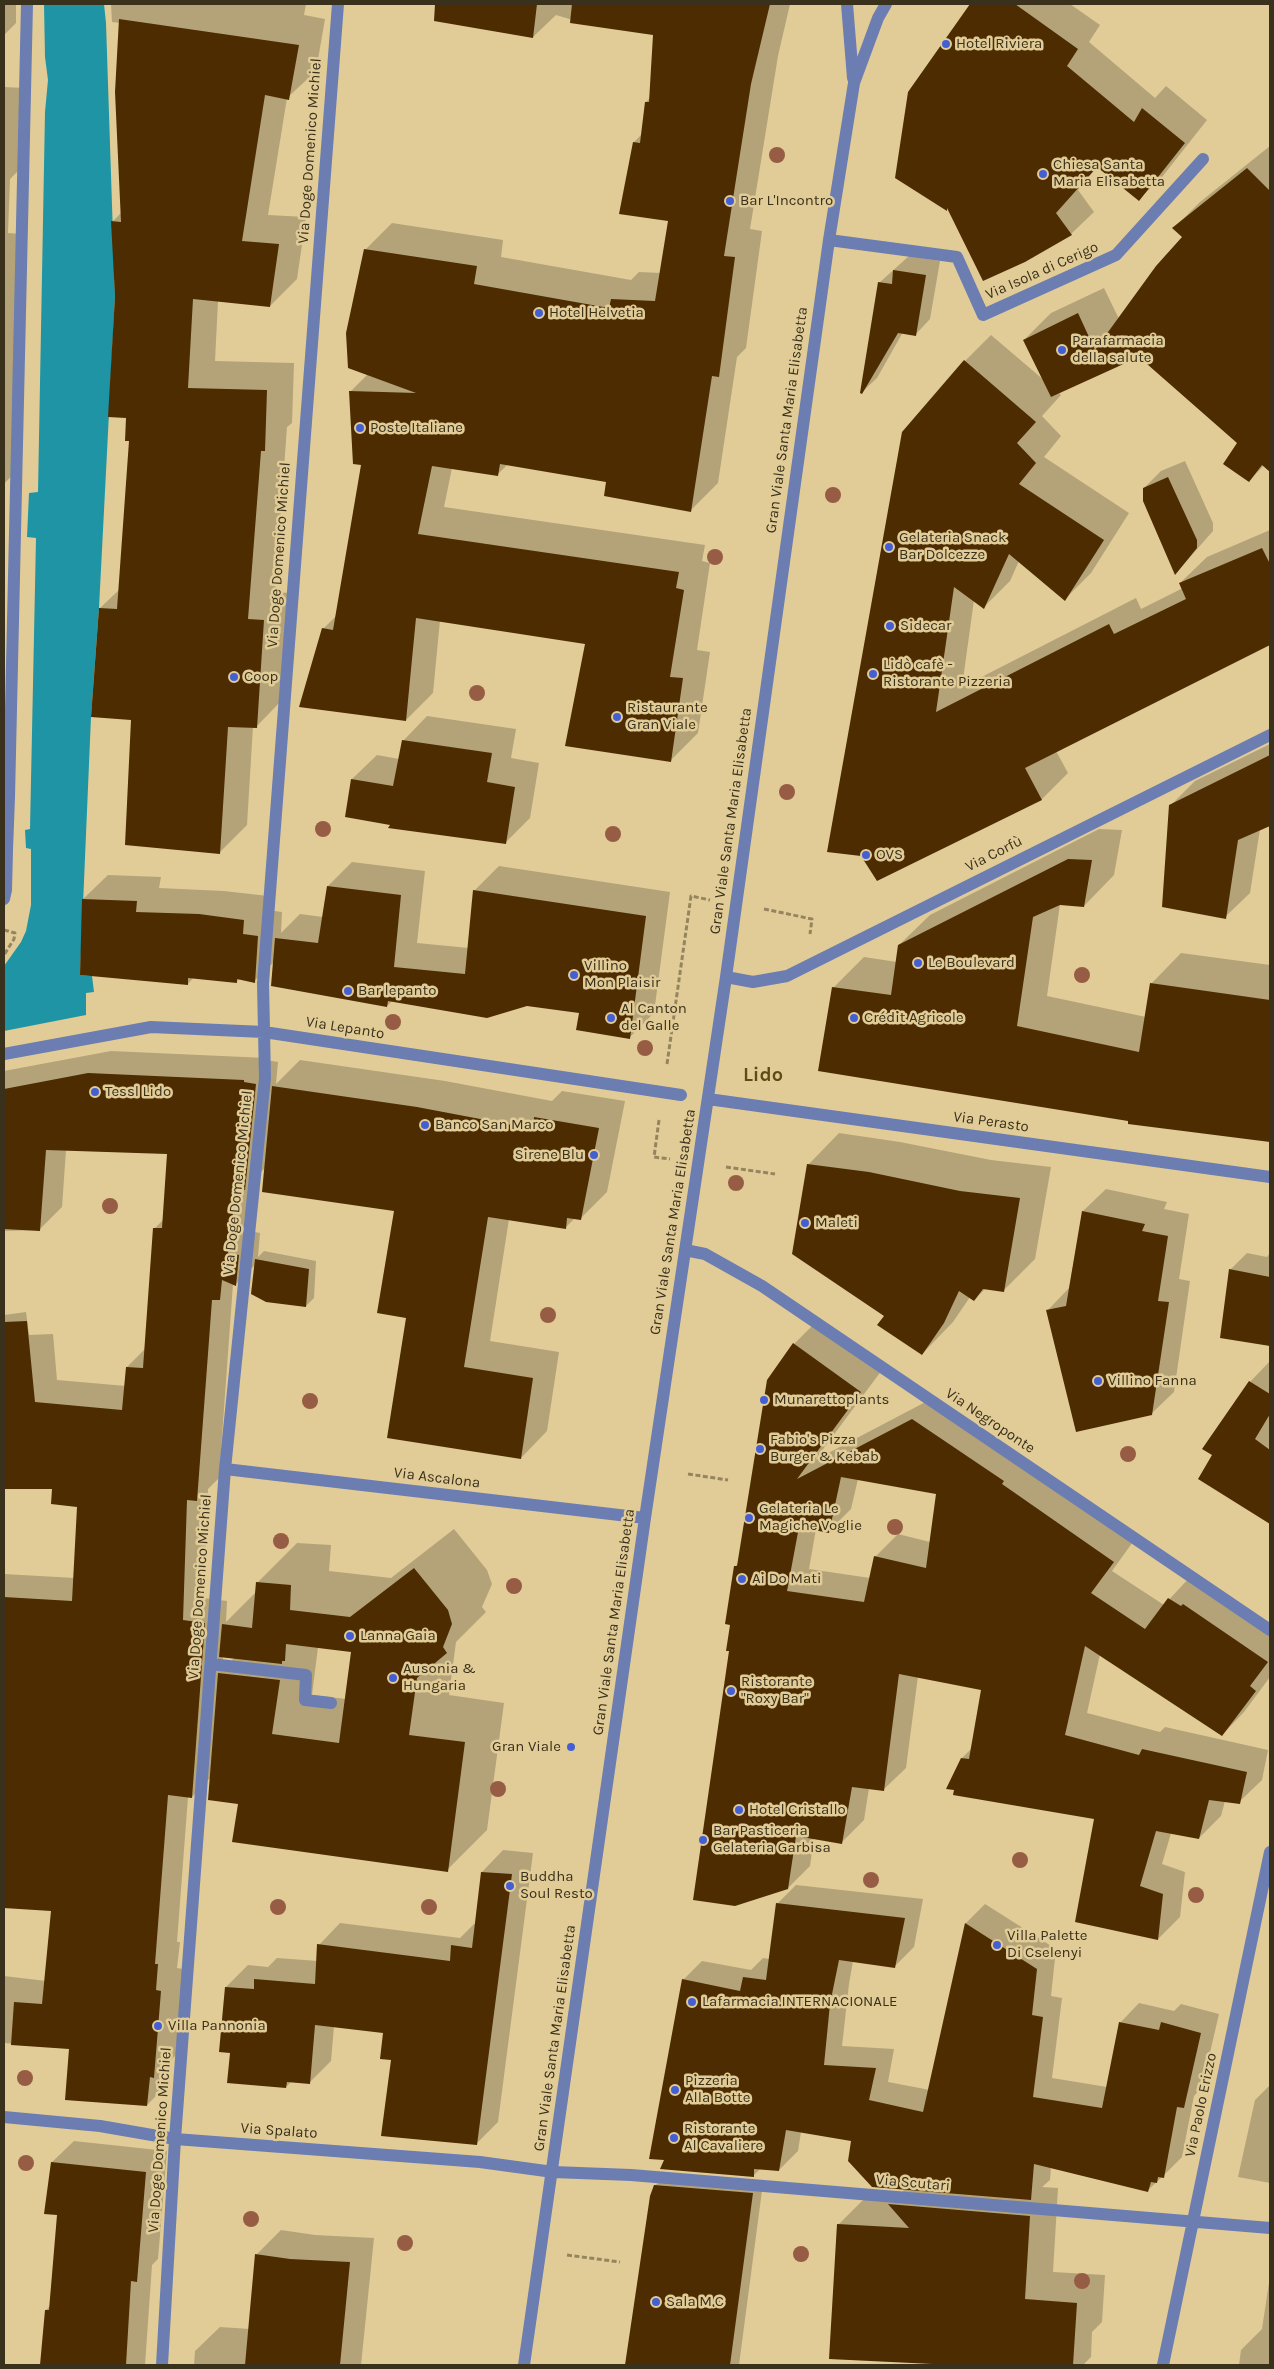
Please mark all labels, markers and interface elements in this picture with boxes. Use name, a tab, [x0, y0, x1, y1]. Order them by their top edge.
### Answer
place label: Hotel Riviera	[956, 35, 1042, 53]
marker: Hotel Riviera	[940, 38, 952, 50]
street label: Via Doge Domenico Michiel	[295, 58, 325, 244]
place label: Chiesa Santa Maria Elisabetta	[1053, 156, 1165, 191]
marker: Chiesa Santa Maria Elisabetta	[1037, 168, 1049, 180]
place label: Bar L'Incontro	[740, 192, 833, 210]
marker: Bar L'Incontro	[724, 195, 736, 207]
street label: Via Isola di Cerigo	[983, 238, 1101, 304]
place label: Hotel Helvetia	[549, 304, 644, 322]
street label: Gran Viale Santa Maria Elisabetta	[762, 306, 812, 534]
marker: Hotel Helvetia	[533, 307, 545, 319]
place label: Parafarmacia della salute	[1072, 332, 1164, 367]
marker: Parafarmacia della salute	[1056, 344, 1068, 356]
place label: Poste Italiane	[370, 419, 463, 437]
marker: Poste Italiane	[354, 422, 366, 434]
street label: Via Doge Domenico Michiel	[264, 462, 294, 648]
place label: Gelateria Snack Bar Dolcezze	[899, 529, 1006, 564]
marker: Gelateria Snack Bar Dolcezze	[883, 541, 895, 553]
place label: Sidecar	[900, 617, 952, 635]
marker: Sidecar	[884, 620, 896, 632]
place label: Lidò cafè - Ristorante Pizzeria	[883, 656, 1011, 691]
place label: Coop	[244, 668, 278, 686]
marker: Lidò cafè - Ristorante Pizzeria	[867, 668, 879, 680]
marker: Coop	[228, 671, 240, 683]
place label: Ristaurante Gran Viale	[627, 699, 708, 734]
street label: Gran Viale Santa Maria Elisabetta	[706, 707, 756, 935]
marker: Ristaurante Gran Viale	[611, 711, 623, 723]
street label: Via Corfù	[962, 832, 1026, 876]
place label: OVS	[876, 846, 903, 864]
marker: OVS	[860, 849, 872, 861]
place label: Le Boulevard	[928, 954, 1015, 972]
place label: Villino Mon Plaisir	[584, 957, 661, 992]
marker: Le Boulevard	[912, 957, 924, 969]
marker: Villino Mon Plaisir	[568, 969, 580, 981]
place label: Bar lepanto	[358, 982, 436, 1000]
marker: Bar lepanto	[342, 985, 354, 997]
place label: Al Canton del Galle	[621, 1000, 687, 1035]
place label: Crédit Agricole	[864, 1009, 964, 1027]
marker: Al Canton del Galle	[605, 1012, 617, 1024]
marker: Crédit Agricole	[848, 1012, 860, 1024]
street label: Via Lepanto	[304, 1013, 386, 1043]
district label: Lido	[743, 1063, 783, 1087]
place label: Tessl Lido	[105, 1083, 171, 1101]
marker: Tessl Lido	[89, 1086, 101, 1098]
street label: Via Doge Domenico Michiel	[219, 1090, 257, 1276]
street label: Gran Viale Santa Maria Elisabetta	[646, 1108, 700, 1336]
street label: Via Perasto	[952, 1108, 1030, 1136]
place label: Banco San Marco	[435, 1116, 553, 1134]
marker: Banco San Marco	[419, 1119, 431, 1131]
place label: Sirene Blu	[514, 1146, 584, 1164]
marker: Sirene Blu	[588, 1149, 600, 1161]
place label: Maleti	[815, 1214, 858, 1232]
marker: Maleti	[799, 1217, 811, 1229]
place label: Villino Fanna	[1108, 1372, 1197, 1390]
marker: Villino Fanna	[1092, 1375, 1104, 1387]
street label: Via Negroponte	[942, 1384, 1038, 1458]
place label: Munarettoplants	[774, 1391, 889, 1409]
marker: Munarettoplants	[758, 1394, 770, 1406]
place label: Fabio's Pizza Burger & Kebab	[770, 1431, 879, 1466]
marker: Fabio's Pizza Burger & Kebab	[754, 1443, 766, 1455]
street label: Via Ascalona	[393, 1464, 481, 1492]
street label: Via Doge Domenico Michiel	[185, 1494, 215, 1680]
place label: Gelateria Le Magiche Voglie	[759, 1500, 862, 1535]
street label: Gran Viale Santa Maria Elisabetta	[589, 1508, 639, 1736]
marker: Gelateria Le Magiche Voglie	[743, 1512, 755, 1524]
place label: Ai Do Mati	[752, 1570, 821, 1588]
marker: Ai Do Mati	[736, 1573, 748, 1585]
place label: Lanna Gaia	[360, 1627, 436, 1645]
marker: Lanna Gaia	[344, 1630, 356, 1642]
place label: Ausonia & Hungaria	[403, 1660, 476, 1695]
marker: Ausonia & Hungaria	[387, 1672, 399, 1684]
place label: Ristorante "Roxy Bar"	[741, 1673, 812, 1708]
marker: Ristorante "Roxy Bar"	[725, 1685, 737, 1697]
place label: Gran Viale	[492, 1738, 561, 1756]
marker: Gran Viale	[565, 1741, 577, 1753]
place label: Hotel Cristallo	[749, 1801, 846, 1819]
marker: Hotel Cristallo	[733, 1804, 745, 1816]
place label: Bar Pasticeria Gelateria Garbisa	[713, 1822, 831, 1857]
marker: Bar Pasticeria Gelateria Garbisa	[697, 1834, 709, 1846]
place label: Buddha Soul Resto	[520, 1868, 593, 1903]
marker: Buddha Soul Resto	[504, 1880, 516, 1892]
street label: Gran Viale Santa Maria Elisabetta	[530, 1924, 580, 2152]
place label: Villa Palette Di Cselenyi	[1007, 1927, 1088, 1962]
marker: Villa Palette Di Cselenyi	[991, 1939, 1003, 1951]
place label: Lafarmacia.INTERNACIONALE	[702, 1993, 897, 2011]
marker: Lafarmacia.INTERNACIONALE	[686, 1996, 698, 2008]
place label: Villa Pannonia	[168, 2017, 266, 2035]
marker: Villa Pannonia	[152, 2020, 164, 2032]
street label: Via Doge Domenico Michiel	[145, 2047, 175, 2233]
street label: Via Paolo Erizzo	[1181, 2051, 1221, 2159]
place label: Pizzeria Alla Botte	[685, 2072, 750, 2107]
marker: Pizzeria Alla Botte	[669, 2084, 681, 2096]
street label: Via Spalato	[240, 2119, 318, 2143]
place label: Ristorante Al Cavaliere	[684, 2120, 763, 2155]
marker: Ristorante Al Cavaliere	[668, 2132, 680, 2144]
street label: Via Scutari	[875, 2171, 951, 2195]
place label: Sala M.C	[666, 2293, 724, 2311]
marker: Sala M.C	[650, 2296, 662, 2308]

